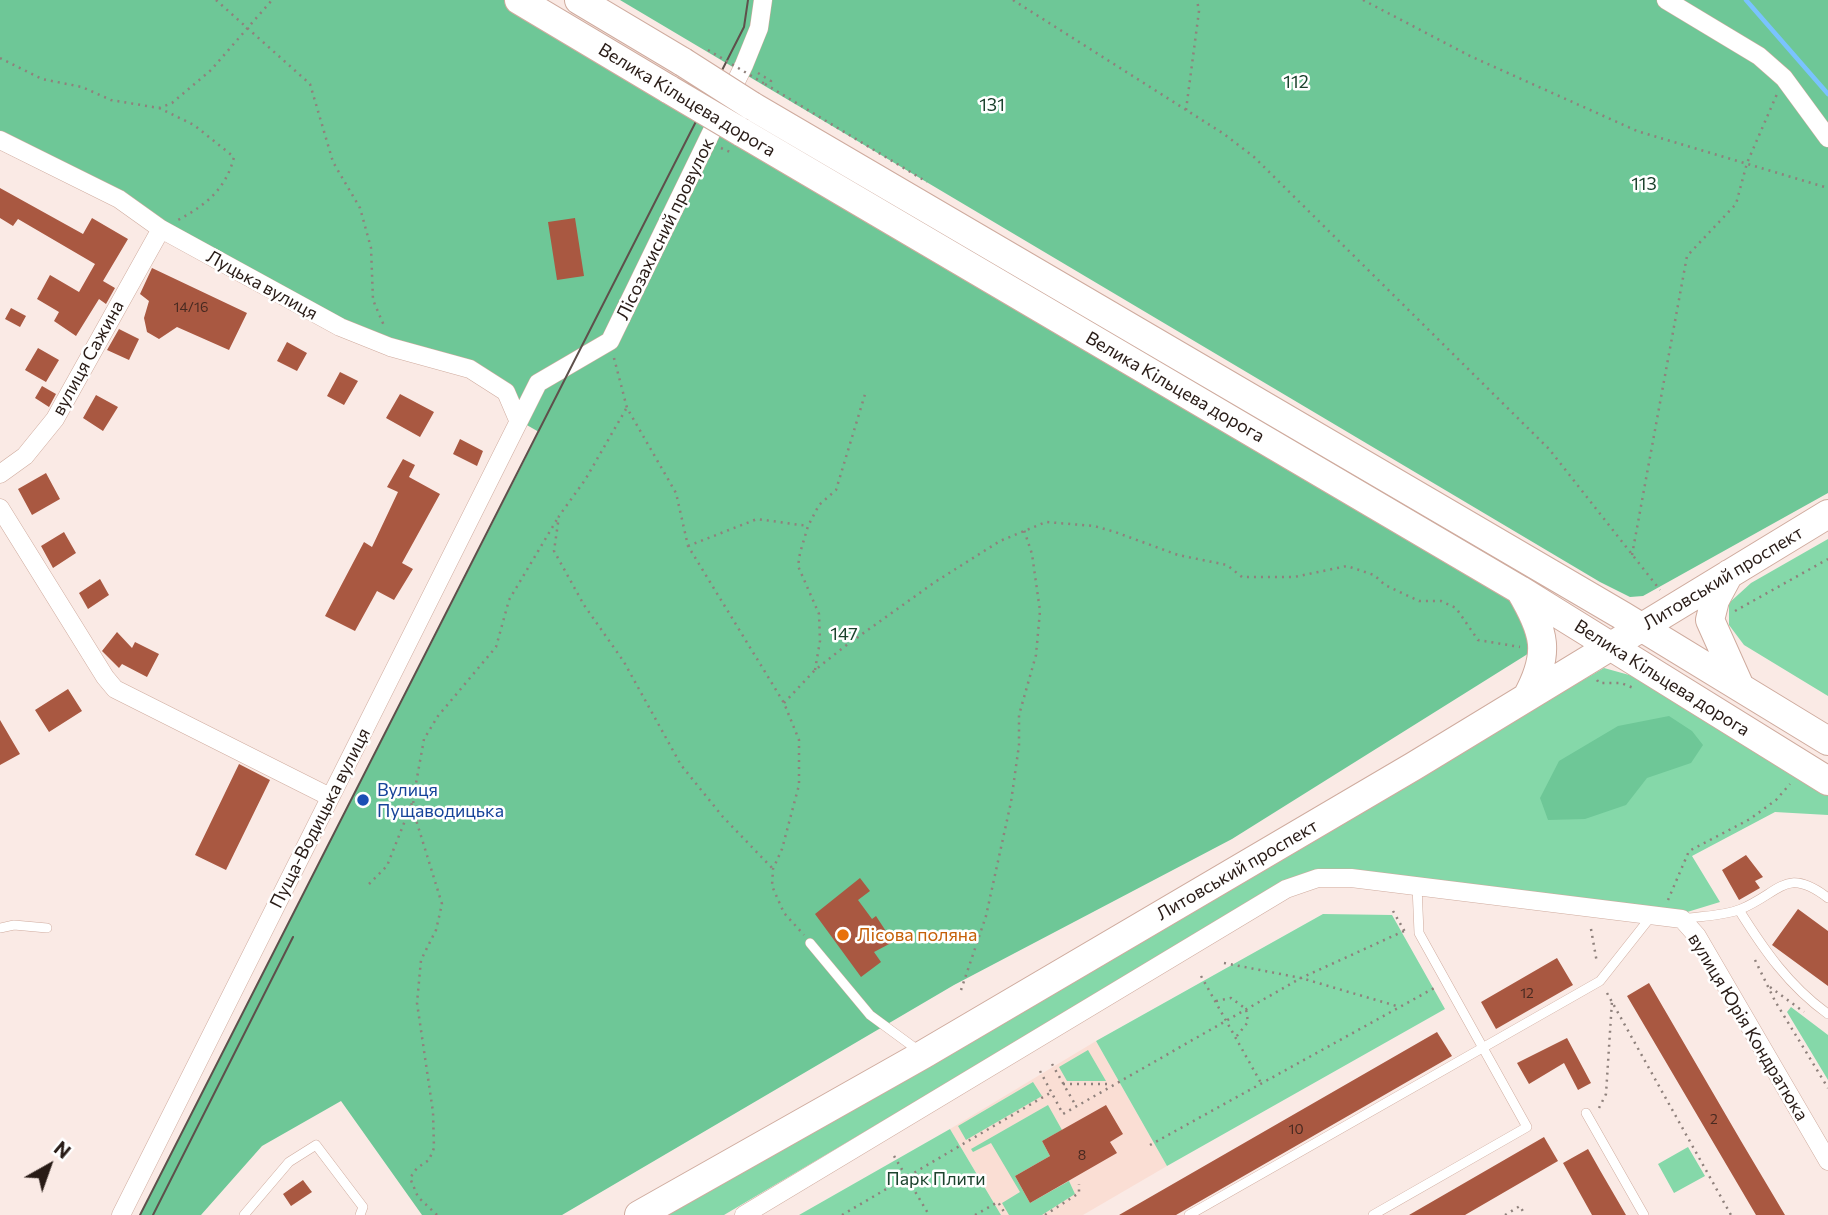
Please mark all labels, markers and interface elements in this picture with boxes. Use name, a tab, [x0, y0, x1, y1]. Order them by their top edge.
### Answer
street label: Велика Кільцева дорога	[595, 39, 779, 161]
park label: 112	[1283, 71, 1309, 93]
park label: 131	[979, 94, 1005, 116]
street label: Лісозахисний провулок	[612, 135, 718, 323]
park label: 113	[1631, 173, 1657, 195]
street label: Луцька вулиця	[203, 246, 321, 324]
street label: вулиця Сажина	[47, 297, 129, 419]
house number: 14/16	[173, 299, 209, 315]
street label: Велика Кільцева дорога	[1082, 327, 1268, 447]
street label: Литовський проспект	[1639, 522, 1807, 634]
street label: Велика Кільцева дорога	[1570, 615, 1754, 741]
park label: 147	[830, 623, 858, 645]
street label: Пуща-Водицька вулиця	[265, 724, 375, 912]
place label: Вулиця Пущаводицька	[377, 779, 504, 822]
marker: Вулиця Пущаводицька	[355, 792, 371, 808]
street label: Литовський проспект	[1153, 815, 1321, 925]
place label: Лісова поляна	[857, 924, 977, 946]
marker: Лісова поляна	[835, 927, 851, 943]
street label: вулиця Юрія Кондратюка	[1683, 929, 1813, 1125]
house number: 12	[1520, 985, 1534, 1001]
house number: 2	[1710, 1111, 1718, 1127]
house number: 10	[1288, 1121, 1304, 1137]
north arrow	[14, 1131, 84, 1201]
text: N	[50, 1136, 76, 1163]
house number: 8	[1078, 1147, 1086, 1163]
park label: Парк Плити	[886, 1168, 986, 1190]

